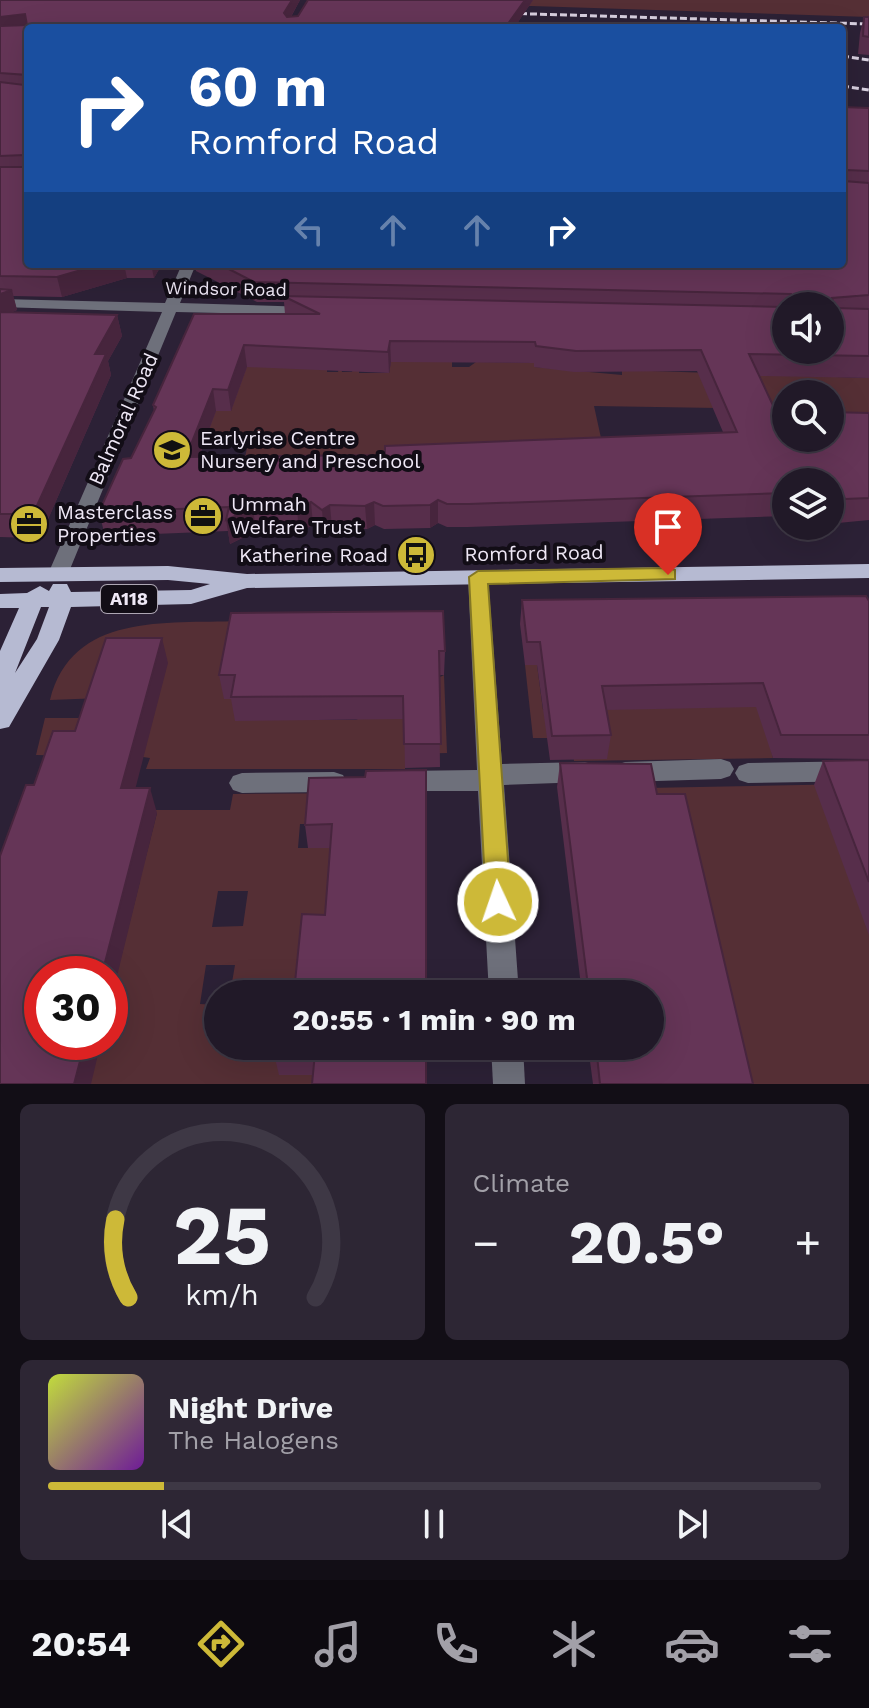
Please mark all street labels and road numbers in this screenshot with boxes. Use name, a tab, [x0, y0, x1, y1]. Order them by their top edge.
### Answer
street label: Windsor Road	[165, 277, 287, 300]
street label: Balmoral Road	[83, 349, 163, 489]
street label: Romford Road	[464, 540, 604, 566]
road number: A118	[101, 585, 157, 613]

